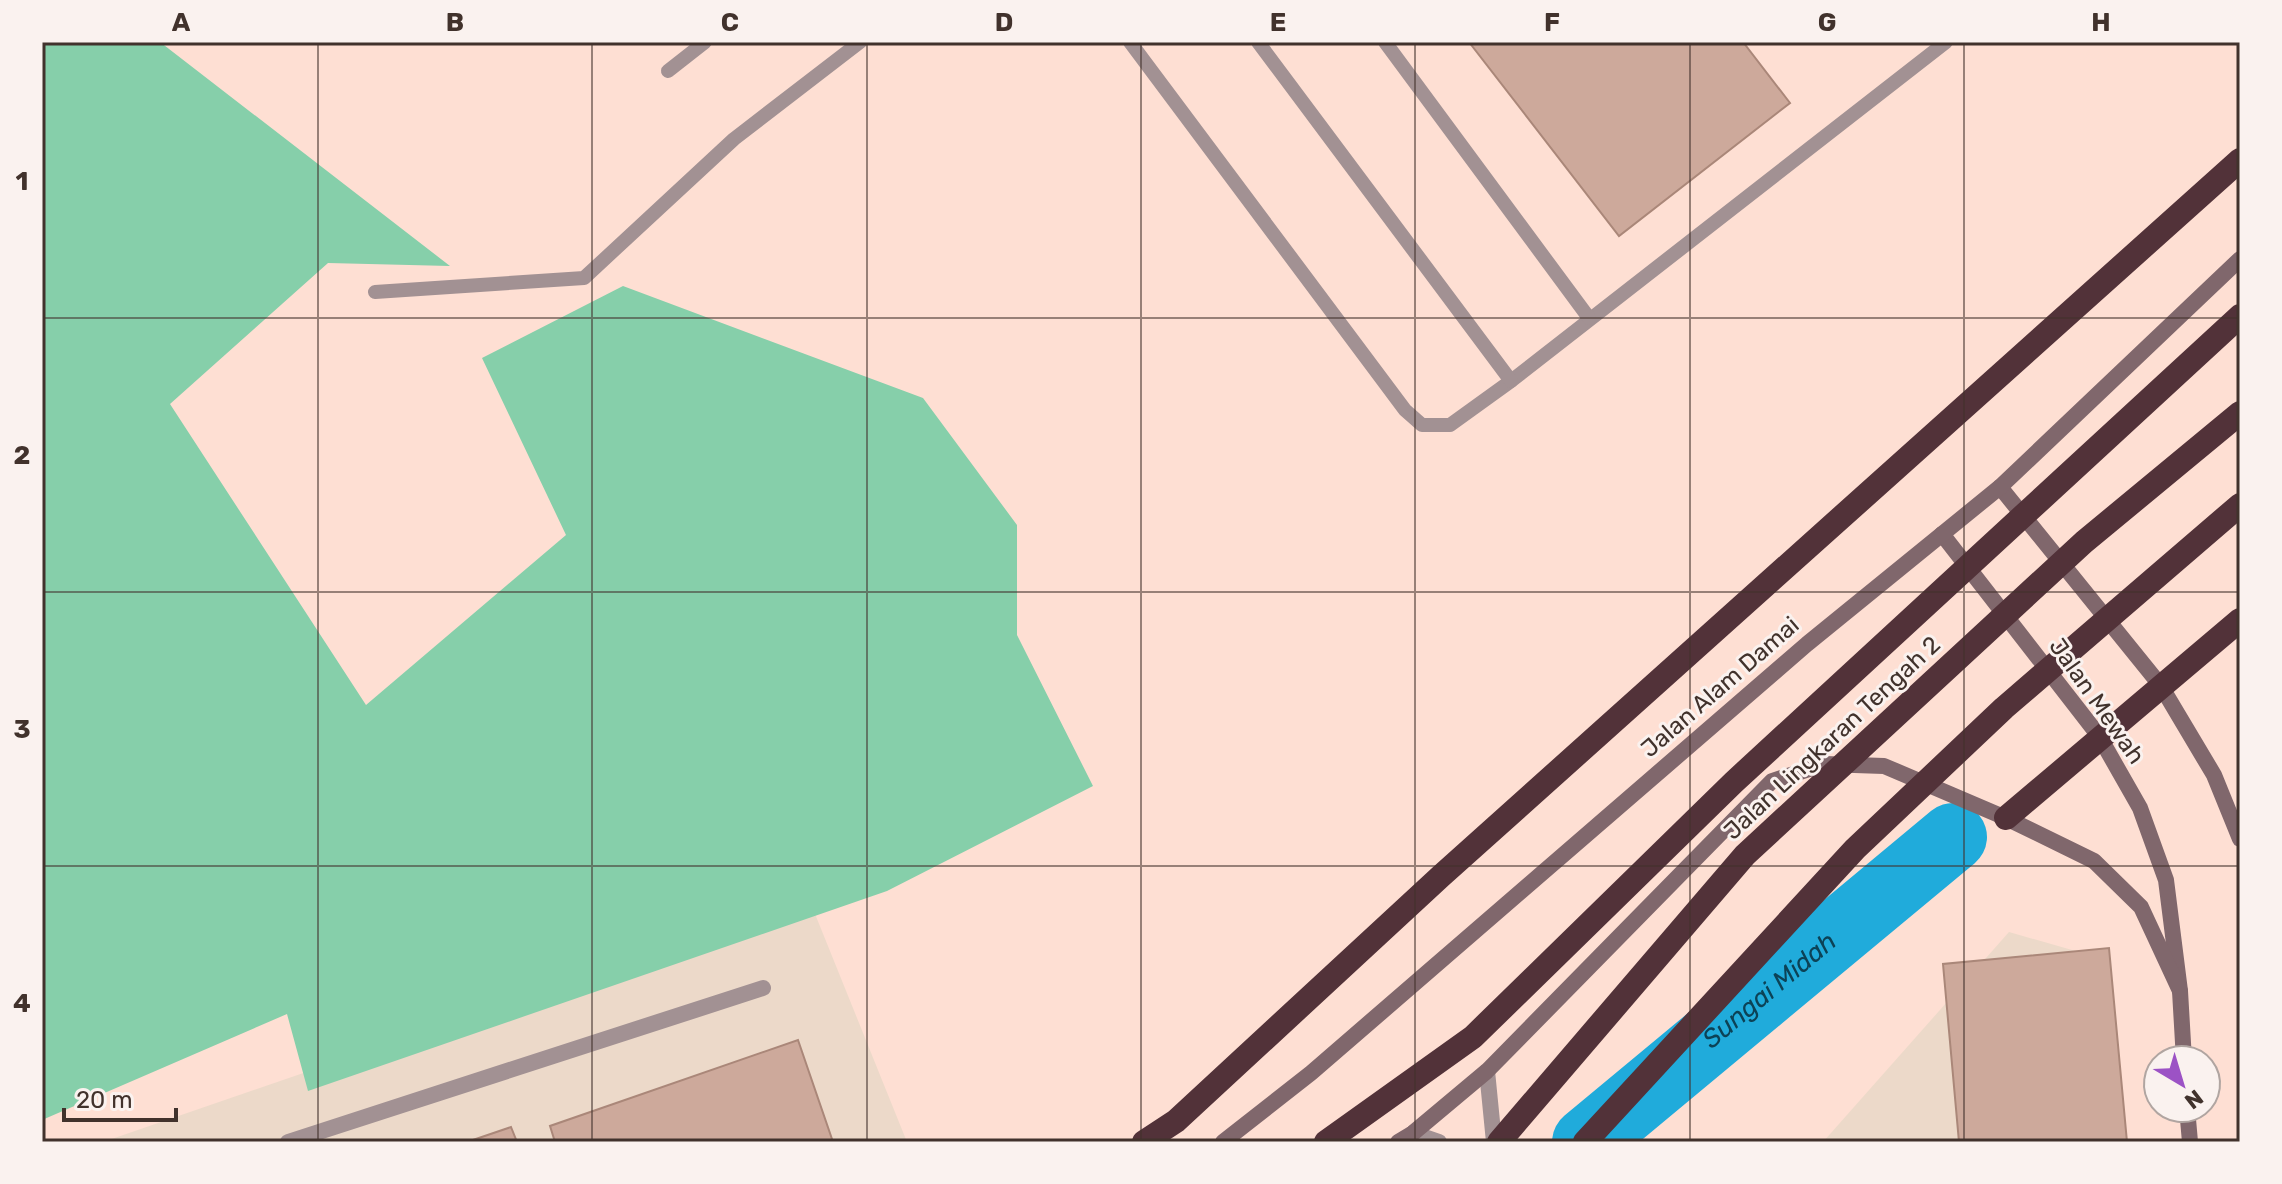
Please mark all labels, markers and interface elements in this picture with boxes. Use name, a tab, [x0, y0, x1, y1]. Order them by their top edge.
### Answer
text: A	[172, 7, 191, 38]
text: B	[446, 7, 464, 38]
text: C	[721, 7, 739, 38]
text: D	[995, 7, 1013, 38]
text: E	[1270, 7, 1286, 38]
text: F	[1544, 7, 1560, 38]
text: G	[1818, 7, 1836, 38]
text: H	[2091, 7, 2111, 38]
text: 1	[16, 166, 28, 197]
text: 2	[14, 440, 30, 471]
street label: Jalan Alam Damai	[1635, 611, 1805, 763]
street label: Jalan Lingkaran Tengah 2	[1718, 631, 1946, 845]
street label: Jalan Mewah	[2043, 633, 2151, 769]
text: 3	[13, 714, 31, 745]
water label: Sungai Midah	[1696, 926, 1843, 1055]
text: 4	[13, 988, 31, 1019]
north arrow	[2142, 1044, 2222, 1124]
scale bar	[64, 1072, 176, 1122]
text: N	[2179, 1084, 2209, 1115]
text: 20 m	[76, 1086, 133, 1114]

